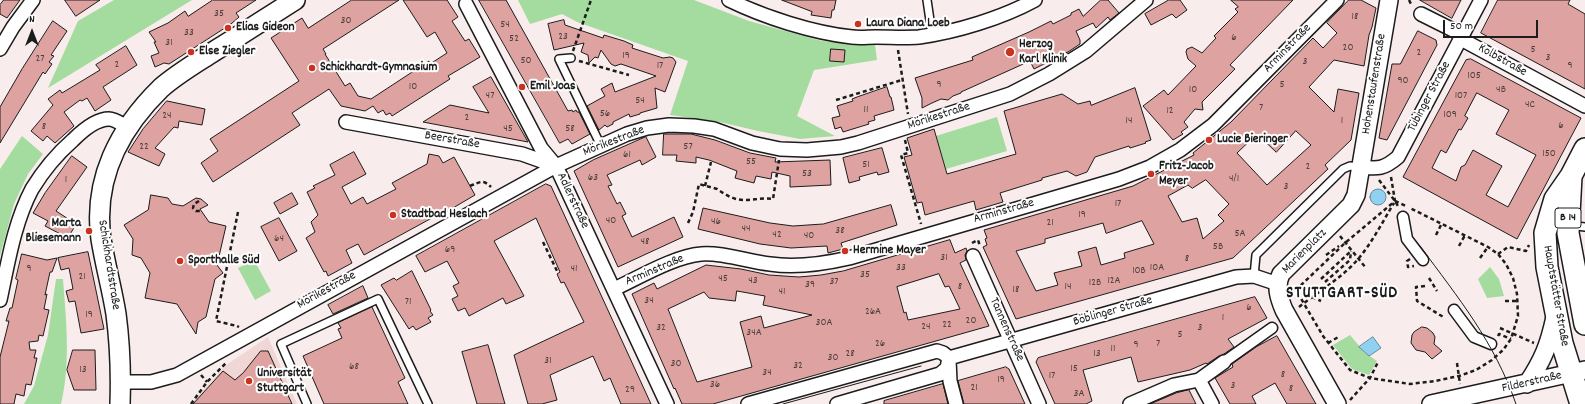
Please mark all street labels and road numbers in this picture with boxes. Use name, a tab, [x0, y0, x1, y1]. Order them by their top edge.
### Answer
street label: Arminstraße	[1261, 21, 1315, 77]
street label: Hohenstaufenstraße	[1359, 33, 1391, 135]
street label: Kolbstraße	[1475, 41, 1529, 81]
street label: Tübinger Straße	[1405, 59, 1455, 135]
street label: Mörikestraße	[906, 100, 972, 134]
street label: Mörikestraße	[581, 123, 647, 161]
street label: Beerstraße	[423, 128, 481, 154]
street label: Adlerstraße	[552, 171, 592, 231]
street label: Arminstraße	[972, 196, 1036, 228]
road number: B 14	[1555, 208, 1581, 228]
street label: Schickhardtstraße	[93, 219, 123, 311]
street label: Marienplatz	[1279, 226, 1331, 278]
street label: Hauptstätter Straße	[1538, 244, 1572, 348]
street label: Arminstraße	[623, 252, 687, 290]
street label: Mörikestraße	[295, 268, 359, 314]
street label: Böblinger Straße	[1072, 293, 1154, 331]
street label: Tannenstraße	[985, 296, 1027, 364]
street label: Filderstraße	[1501, 369, 1563, 397]

